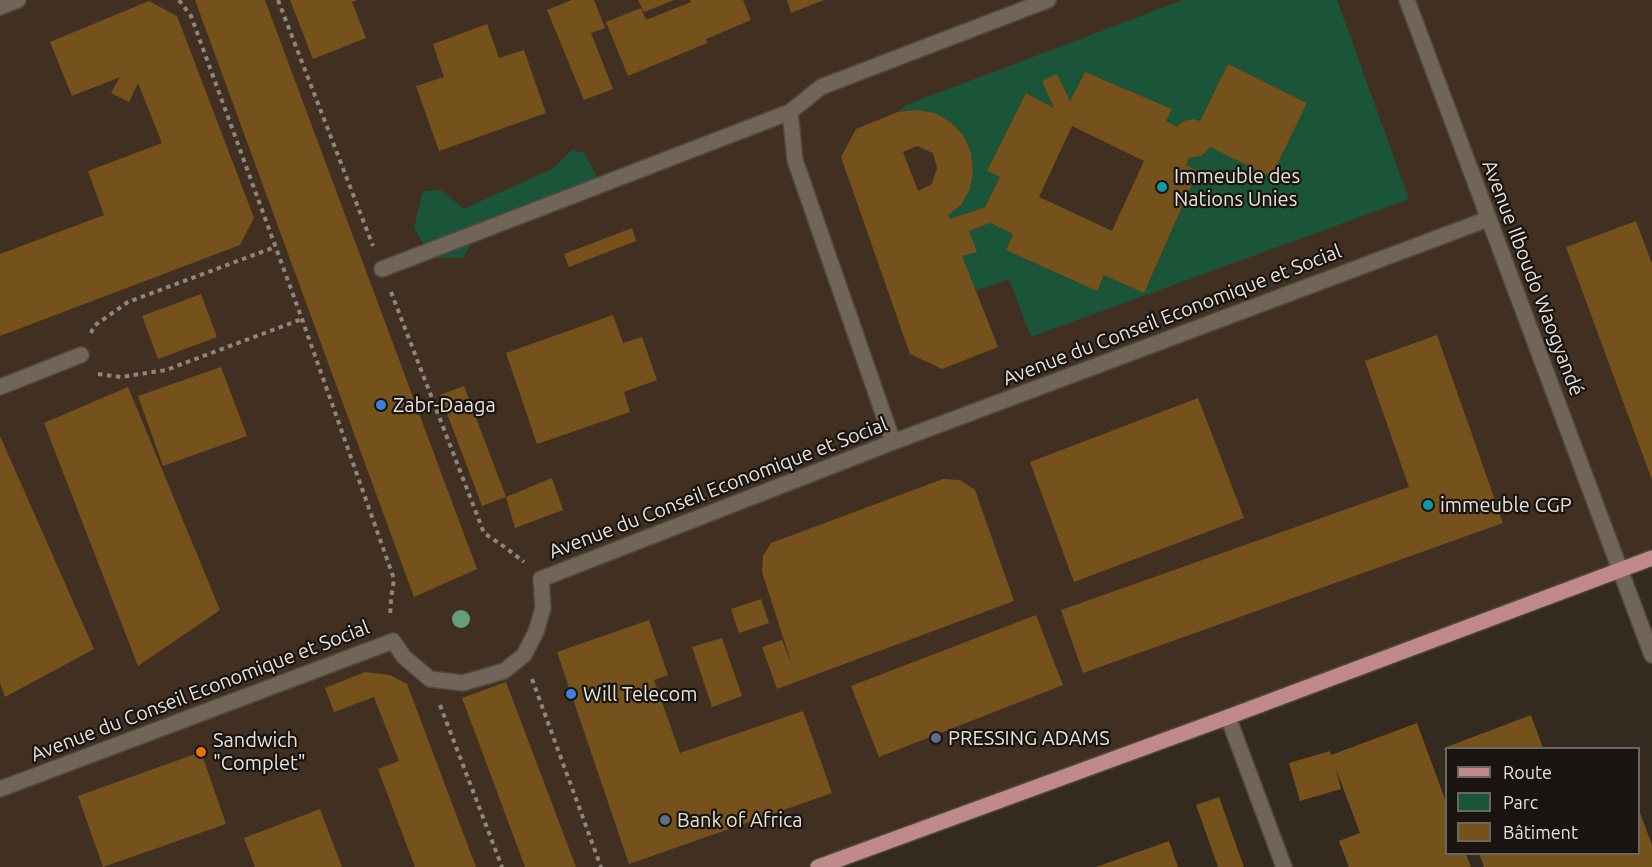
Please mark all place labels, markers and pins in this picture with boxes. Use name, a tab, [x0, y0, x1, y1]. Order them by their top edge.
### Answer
place label: Immeuble des Nations Unies	[1174, 164, 1300, 211]
marker: Immeuble des Nations Unies	[1155, 180, 1169, 194]
place label: Zabr-Daaga	[393, 393, 496, 417]
marker: Zabr-Daaga	[374, 398, 388, 412]
place label: immeuble CGP	[1440, 493, 1572, 517]
marker: immeuble CGP	[1421, 498, 1435, 512]
place label: Will Telecom	[583, 682, 697, 706]
marker: Will Telecom	[564, 687, 578, 701]
place label: PRESSING ADAMS	[948, 726, 1110, 750]
place label: Sandwich "Complet"	[213, 728, 306, 775]
marker: PRESSING ADAMS	[929, 731, 943, 745]
marker: Sandwich "Complet"	[194, 745, 208, 759]
place label: Bank of Africa	[677, 808, 803, 832]
marker: Bank of Africa	[658, 813, 672, 827]

